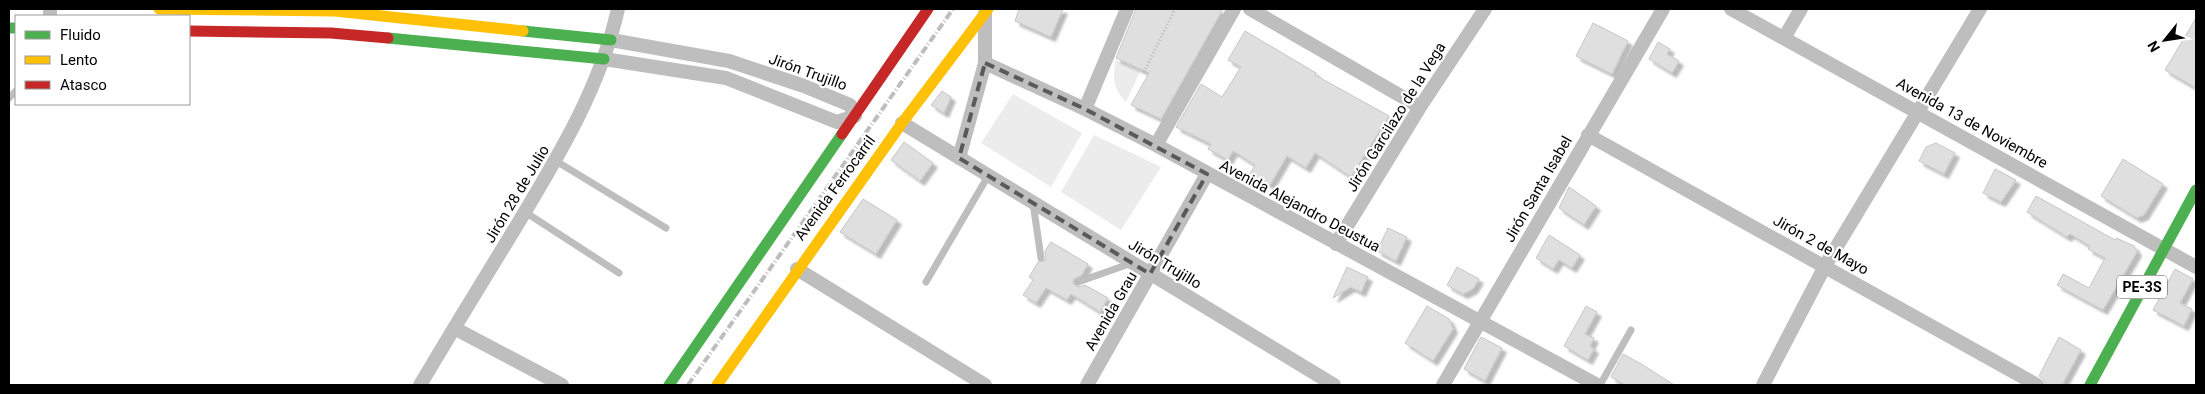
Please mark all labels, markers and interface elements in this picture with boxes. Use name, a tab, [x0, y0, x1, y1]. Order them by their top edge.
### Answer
legend	[15, 15, 190, 105]
north arrow	[2140, 15, 2190, 65]
text: Fluido	[60, 26, 101, 44]
text: N	[2144, 38, 2163, 55]
street label: Jirón Garcilazo de la Vega	[1343, 39, 1449, 195]
street label: Jirón Trujillo	[766, 50, 850, 94]
text: Lento	[60, 51, 98, 69]
street label: Avenida 13 de Noviembre	[1893, 74, 2051, 172]
text: Atasco	[60, 76, 107, 94]
street label: Avenida Ferrocarril	[791, 132, 879, 244]
street label: Jirón Santa Isabel	[1500, 133, 1576, 245]
street label: Jirón 28 de Julio	[481, 142, 553, 246]
street label: Avenida Alejandro Deustua	[1217, 156, 1383, 256]
street label: Jirón 2 de Mayo	[1770, 211, 1872, 279]
street label: Jirón Trujillo	[1125, 235, 1205, 293]
street label: Avenida Grau	[1081, 268, 1141, 354]
road number: PE-3S	[2117, 276, 2167, 298]

